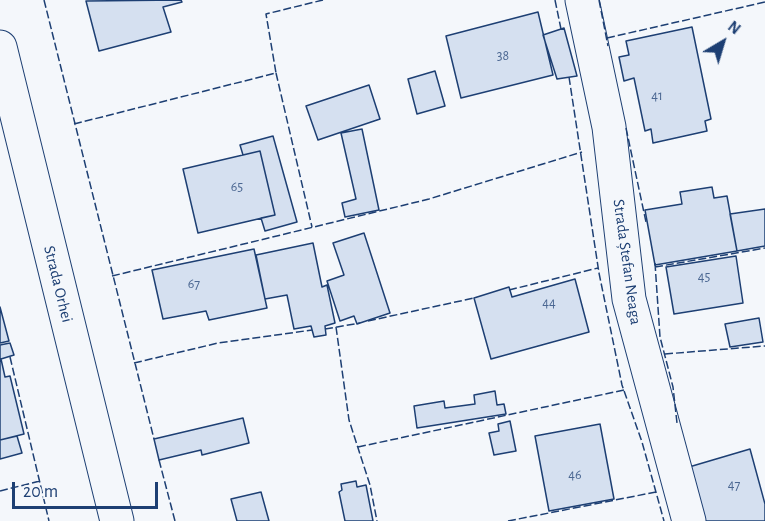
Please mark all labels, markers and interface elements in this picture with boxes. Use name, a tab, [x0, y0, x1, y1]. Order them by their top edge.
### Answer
north arrow	[693, 12, 753, 72]
text: N	[725, 18, 743, 38]
house number: 38	[497, 48, 509, 64]
house number: 41	[651, 88, 663, 104]
house number: 65	[231, 179, 243, 195]
street label: Strada Ștefan Neaga	[609, 198, 645, 326]
street label: Strada Orhei	[39, 244, 77, 324]
house number: 45	[698, 269, 710, 285]
house number: 67	[188, 276, 200, 292]
house number: 44	[542, 295, 556, 311]
house number: 46	[568, 467, 582, 483]
scale bar	[15, 470, 160, 508]
house number: 47	[728, 477, 740, 493]
text: 20 m	[23, 483, 58, 501]

